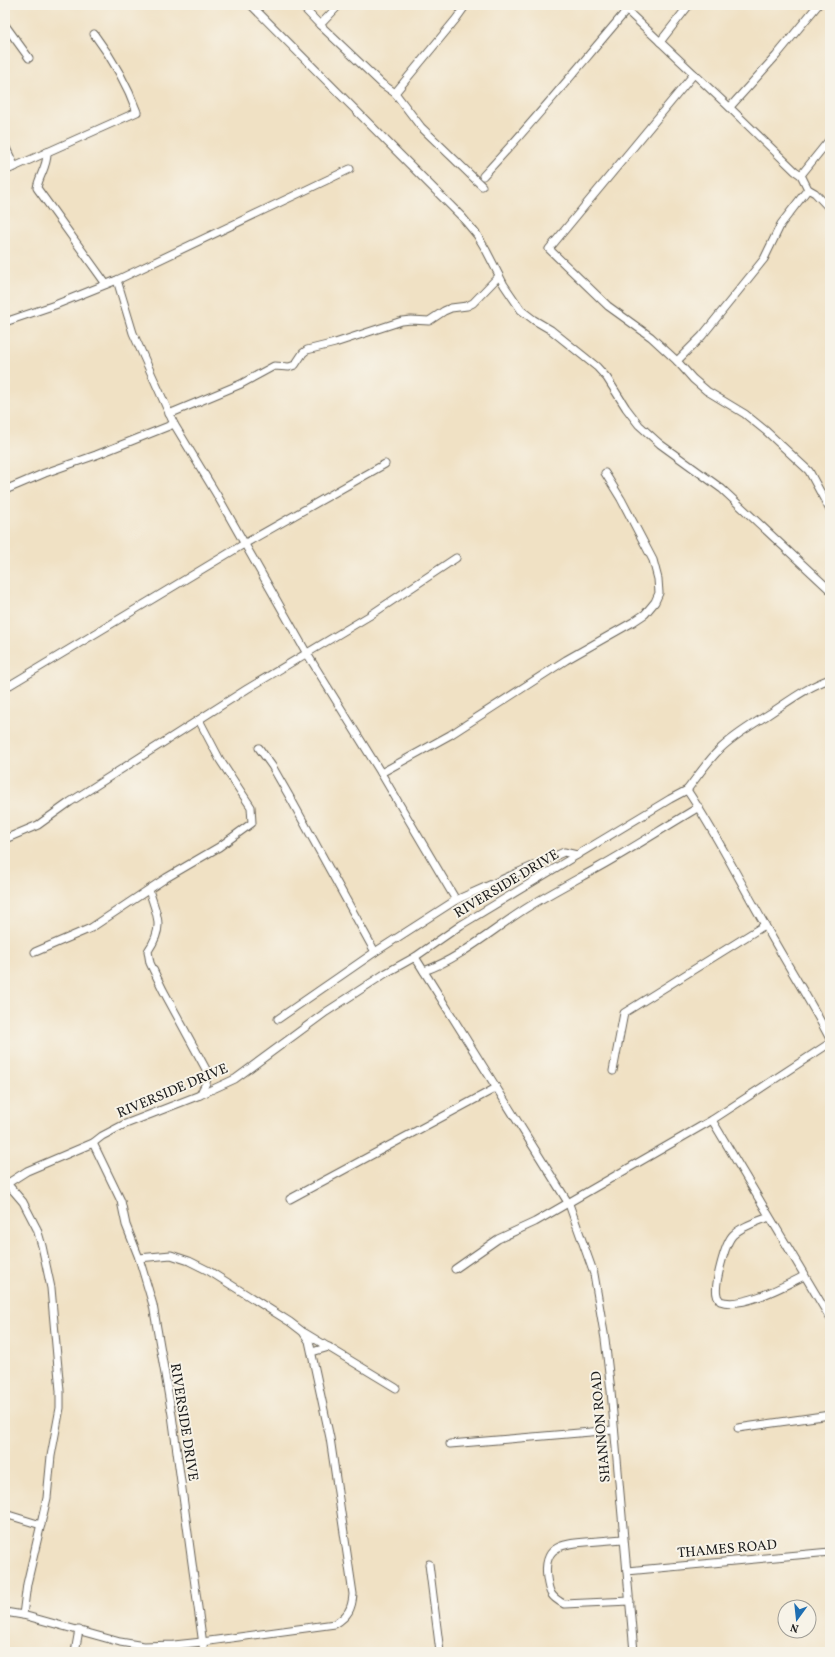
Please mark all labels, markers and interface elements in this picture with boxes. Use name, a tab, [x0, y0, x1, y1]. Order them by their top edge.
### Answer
street label: RIVERSIDE DRIVE	[451, 845, 563, 923]
street label: RIVERSIDE DRIVE	[114, 1059, 231, 1123]
street label: RIVERSIDE DRIVE	[165, 1362, 202, 1482]
street label: SHANNON ROAD	[587, 1370, 616, 1483]
street label: THAMES ROAD	[677, 1536, 778, 1563]
north arrow	[777, 1599, 817, 1639]
text: N	[789, 1619, 801, 1635]

